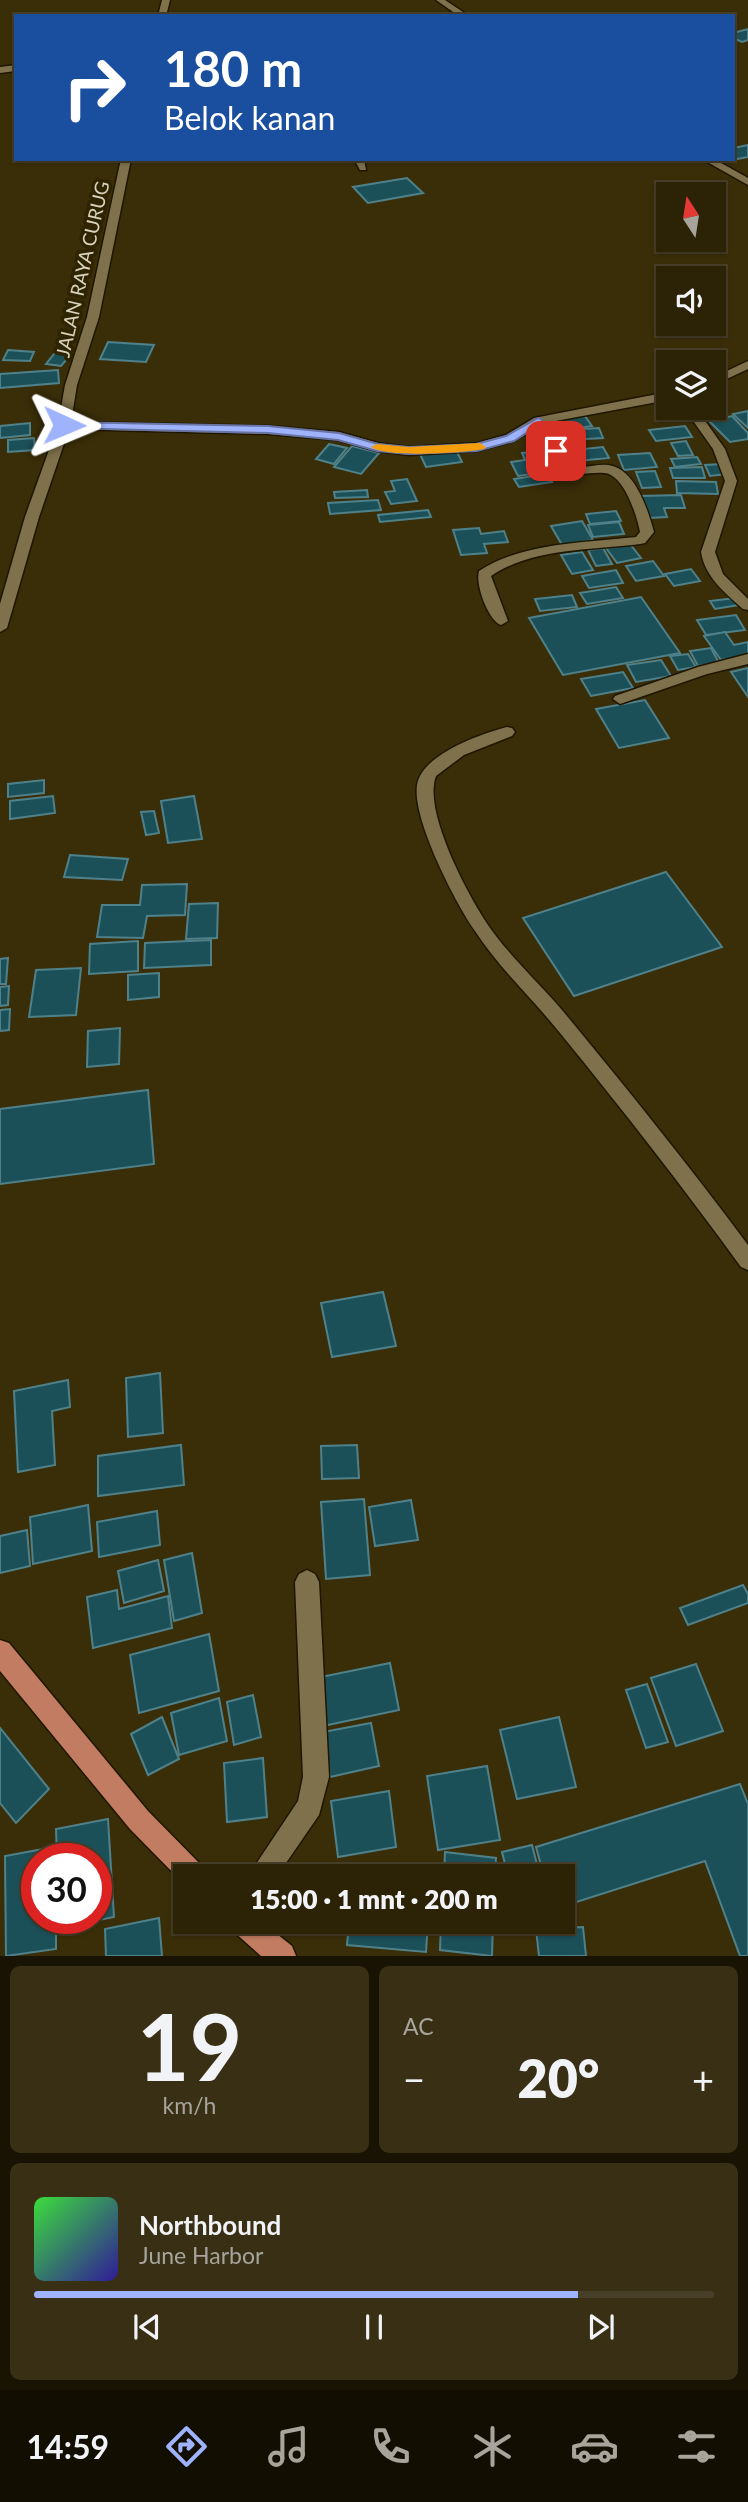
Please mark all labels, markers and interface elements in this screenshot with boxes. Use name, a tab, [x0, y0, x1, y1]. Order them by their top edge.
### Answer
text: 180 m	[164, 39, 302, 97]
icon: right	[49, 42, 140, 133]
text: Belok kanan	[164, 98, 335, 137]
street label: JALAN RAYA CURUG	[51, 179, 113, 359]
north arrow	[656, 182, 726, 252]
map controls	[656, 182, 726, 420]
button: sound	[656, 266, 726, 336]
button: layers	[656, 350, 726, 420]
position arrow	[27, 388, 101, 462]
pin	[526, 421, 586, 481]
icon: arrive	[537, 432, 575, 470]
speed limit sign: 30	[21, 1843, 112, 1934]
text: 15:00 · 1 mnt · 200 m	[250, 1883, 498, 1915]
text: 19	[137, 1991, 242, 2100]
text: AC	[403, 2012, 434, 2040]
text: 20°	[518, 2047, 599, 2109]
text: −	[403, 2056, 425, 2102]
text: +	[692, 2056, 714, 2102]
text: km/h	[163, 2091, 216, 2119]
text: Northbound	[139, 2209, 281, 2241]
text: June Harbor	[139, 2241, 263, 2269]
icon: previous	[128, 2308, 166, 2346]
icon: pause	[355, 2308, 393, 2346]
icon: next	[582, 2308, 620, 2346]
icon: directions	[162, 2422, 211, 2471]
icon: music	[264, 2422, 313, 2471]
icon: phone	[366, 2422, 415, 2471]
icon: climate	[468, 2422, 517, 2471]
icon: car	[570, 2422, 619, 2471]
icon: filters	[672, 2422, 721, 2471]
text: 14:59	[27, 2427, 109, 2466]

